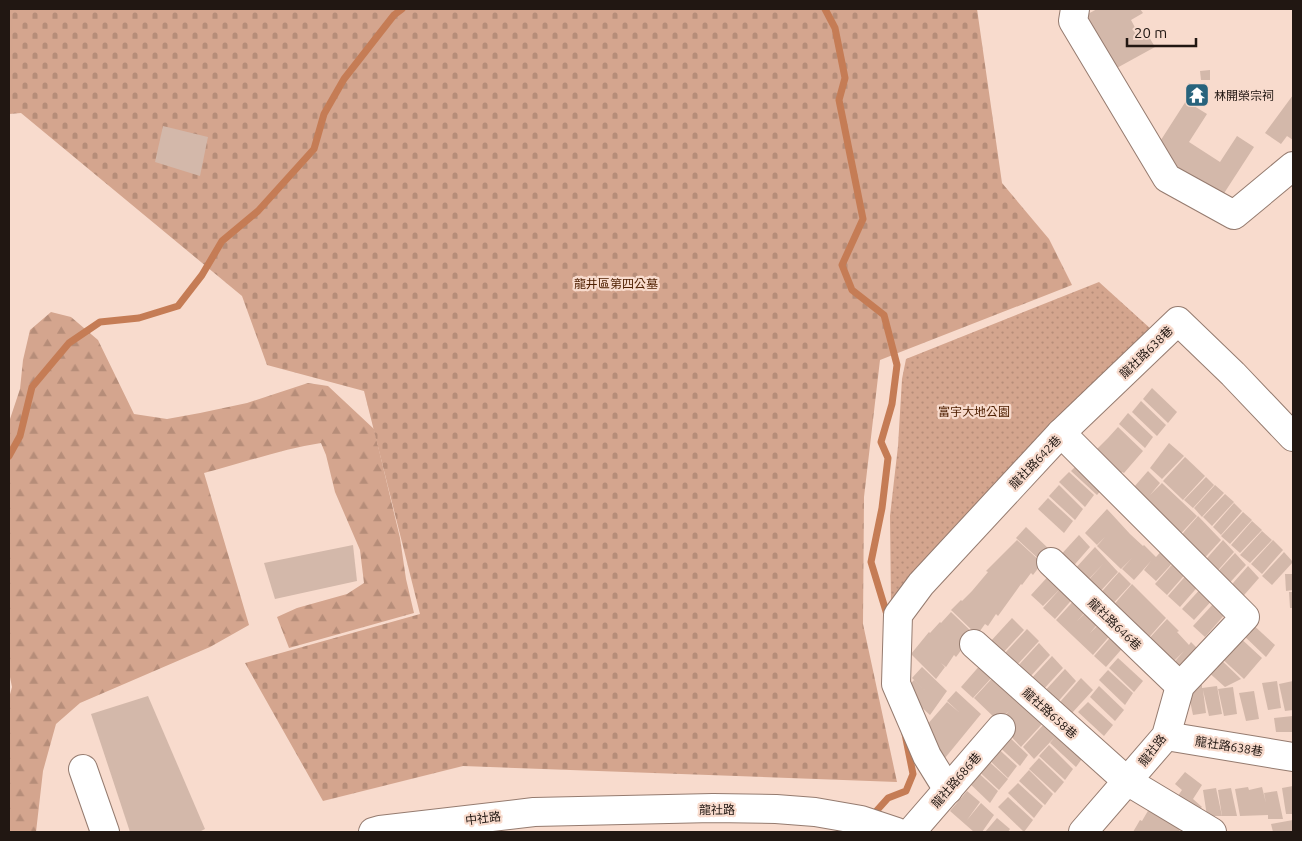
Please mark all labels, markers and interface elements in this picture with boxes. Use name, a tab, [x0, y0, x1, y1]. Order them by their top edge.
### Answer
scale bar	[1127, 15, 1196, 47]
text: 20 m	[1134, 24, 1167, 41]
temple icon: 林開榮宗祠	[1184, 82, 1210, 108]
place label: 林開榮宗祠	[1214, 89, 1274, 102]
park label: 龍井區第四公墓	[574, 277, 658, 290]
street label: 龍社路638巷	[1117, 324, 1175, 380]
park label: 富宇大地公園	[938, 405, 1010, 418]
street label: 龍社路642巷	[1007, 433, 1063, 491]
street label: 龍社路646巷	[1086, 596, 1144, 652]
street label: 龍社路658巷	[1020, 685, 1080, 741]
street label: 龍社路	[1136, 732, 1168, 768]
street label: 龍社路638巷	[1194, 734, 1264, 758]
street label: 龍社路686巷	[929, 750, 983, 810]
street label: 龍社路	[699, 803, 735, 816]
street label: 中社路	[464, 809, 502, 827]

